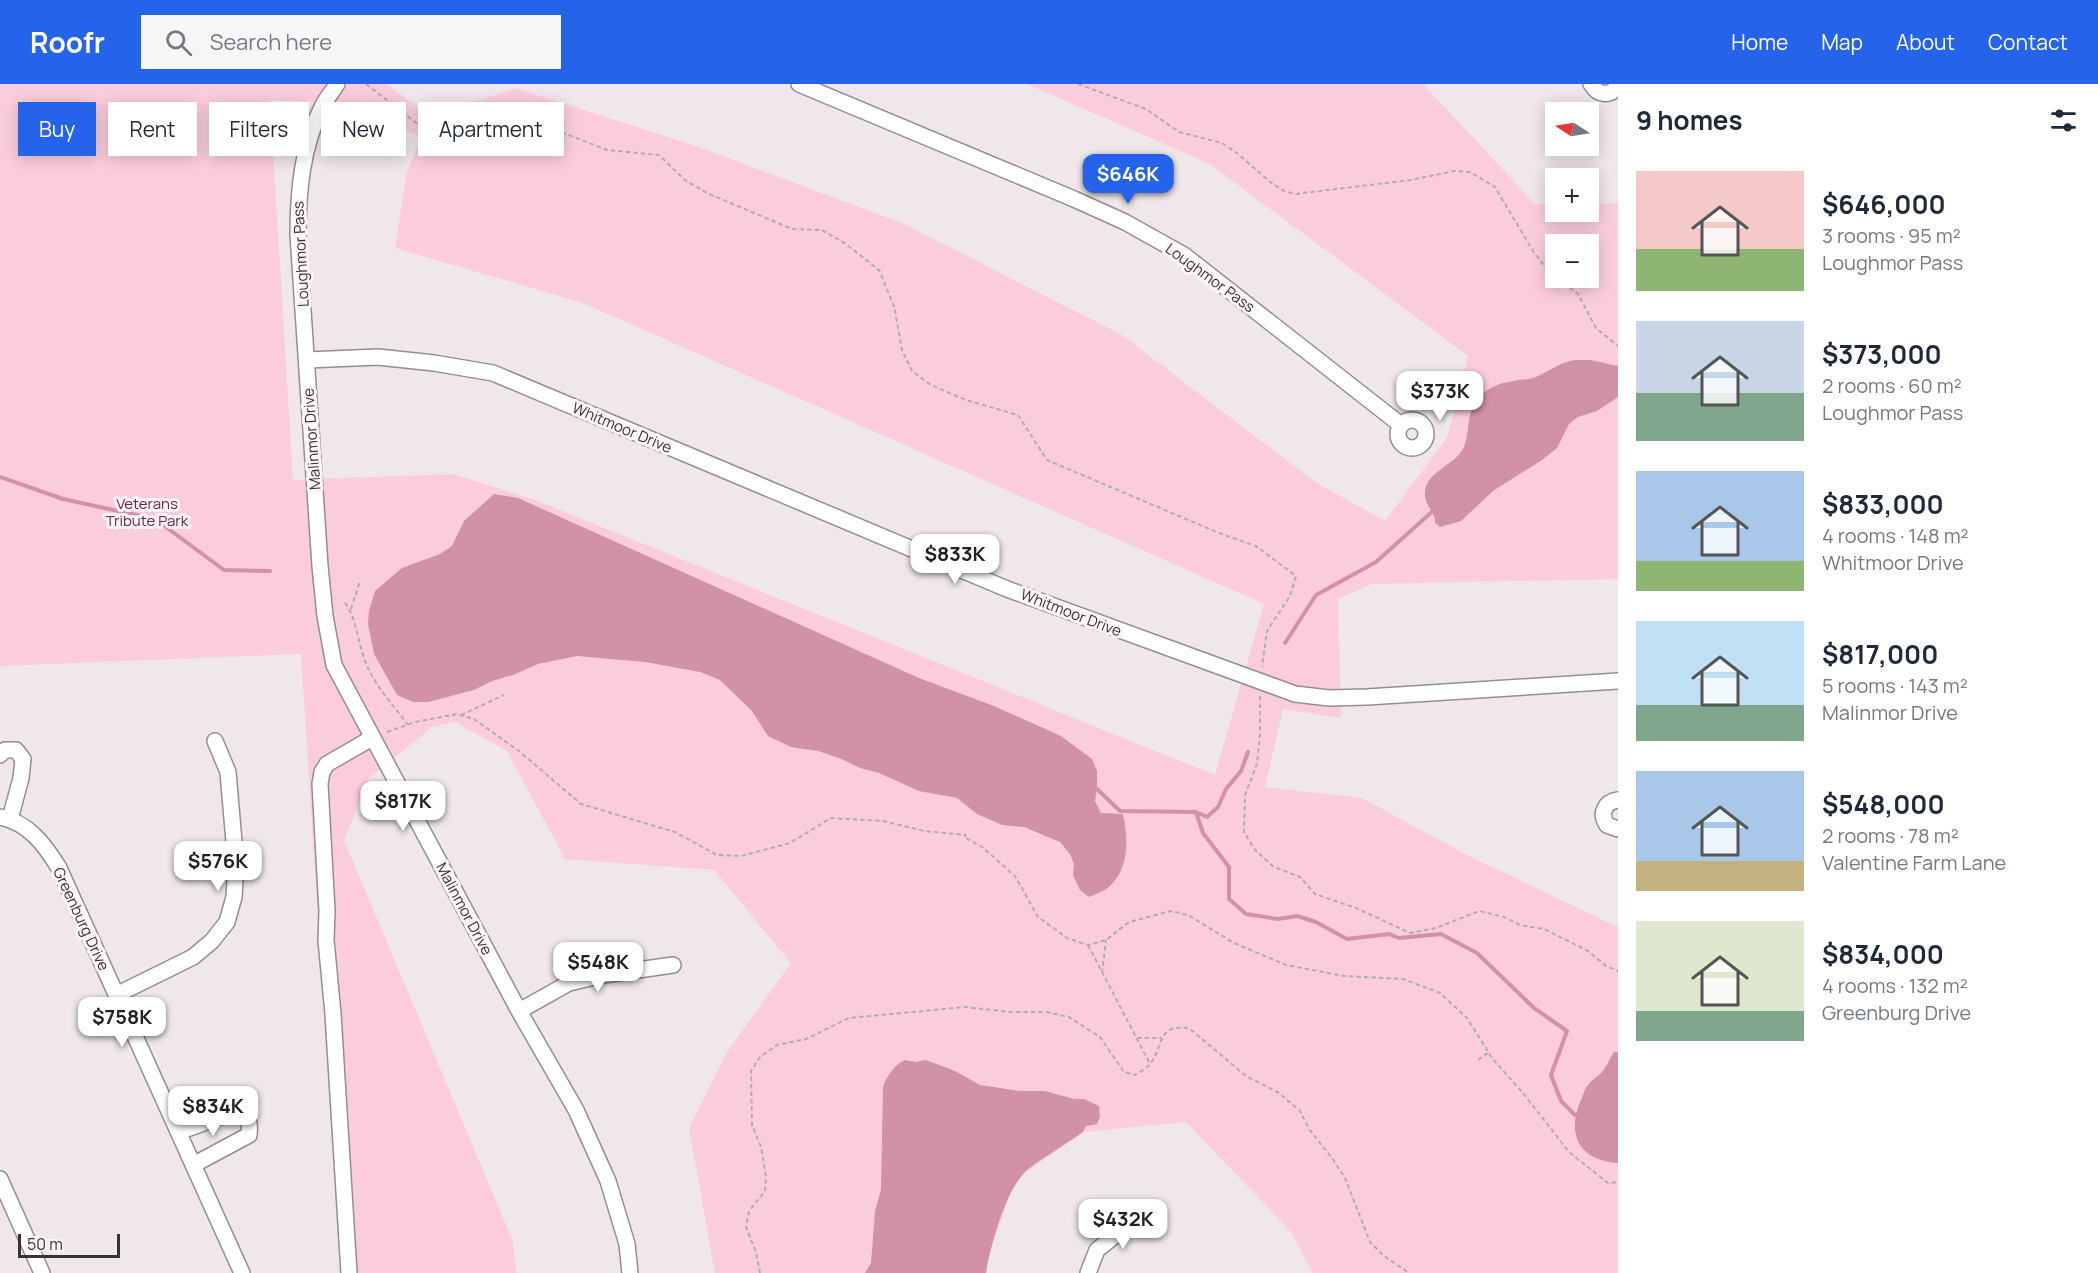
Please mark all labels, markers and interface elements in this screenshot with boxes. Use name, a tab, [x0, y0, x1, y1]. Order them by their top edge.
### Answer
search box	[141, 15, 561, 69]
text: Roofr	[30, 23, 105, 61]
icon: search	[162, 26, 195, 59]
text: Search here	[210, 27, 332, 57]
text: Home	[1731, 28, 1788, 56]
text: Map	[1821, 28, 1863, 56]
text: About	[1896, 28, 1955, 56]
text: Contact	[1988, 28, 2068, 56]
chip: Buy	[18, 102, 96, 156]
chip: Rent	[108, 102, 197, 156]
chip: Filters	[209, 102, 309, 156]
chip: New	[321, 102, 406, 156]
chip: Apartment	[418, 102, 564, 156]
north arrow	[1545, 102, 1599, 156]
map controls	[1545, 102, 1599, 288]
text: 9 homes	[1636, 102, 1743, 138]
icon: filters	[2047, 104, 2080, 137]
pin: $646K	[1086, 154, 1170, 205]
text: $646K	[1097, 160, 1159, 187]
button: +	[1545, 168, 1599, 222]
text: $646,000	[1822, 186, 1946, 222]
icon: home	[1684, 195, 1756, 267]
street label: Loughmor Pass	[287, 200, 314, 307]
text: 3 rooms · 95 m²	[1822, 222, 1961, 249]
button: −	[1545, 234, 1599, 288]
street label: Loughmor Pass	[1161, 238, 1259, 317]
text: Loughmor Pass	[1822, 249, 1963, 276]
text: $373,000	[1822, 336, 1942, 372]
icon: home	[1684, 345, 1756, 417]
pin: $373K	[1398, 371, 1482, 422]
text: 2 rooms · 60 m²	[1822, 372, 1962, 399]
text: $373K	[1410, 377, 1470, 404]
street label: Malinmor Drive	[297, 387, 326, 491]
street label: Whitmoor Drive	[569, 397, 675, 458]
text: Loughmor Pass	[1822, 399, 1963, 426]
text: $833,000	[1822, 486, 1944, 522]
park label: Veterans Tribute Park	[106, 493, 189, 531]
icon: home	[1684, 495, 1756, 567]
text: 4 rooms · 148 m²	[1822, 522, 1969, 549]
pin: $833K	[913, 534, 997, 585]
text: $833K	[924, 540, 986, 567]
text: Whitmoor Drive	[1822, 549, 1964, 576]
street label: Whitmoor Drive	[1018, 584, 1125, 641]
text: $817,000	[1822, 636, 1938, 672]
icon: home	[1684, 645, 1756, 717]
text: 5 rooms · 143 m²	[1822, 672, 1968, 699]
text: Malinmor Drive	[1822, 699, 1958, 726]
pin: $817K	[361, 781, 445, 832]
text: $548,000	[1822, 786, 1945, 822]
text: $817K	[374, 787, 432, 814]
icon: home	[1684, 795, 1756, 867]
text: 2 rooms · 78 m²	[1822, 822, 1959, 849]
pin: $576K	[176, 841, 260, 892]
text: $576K	[188, 847, 248, 874]
text: Valentine Farm Lane	[1822, 849, 2006, 876]
street label: Malinmor Drive	[431, 859, 498, 959]
street label: Greenburg Drive	[48, 864, 115, 974]
text: $834,000	[1822, 936, 1944, 972]
pin: $548K	[556, 942, 640, 993]
icon: home	[1684, 945, 1756, 1017]
text: $548K	[567, 948, 629, 975]
text: 4 rooms · 132 m²	[1822, 972, 1968, 999]
pin: $758K	[80, 997, 164, 1048]
text: Greenburg Drive	[1822, 999, 1971, 1026]
text: $758K	[92, 1003, 152, 1030]
pin: $834K	[171, 1086, 255, 1137]
text: $834K	[182, 1092, 244, 1119]
pin: $432K	[1081, 1199, 1165, 1250]
text: $432K	[1092, 1205, 1154, 1232]
scale bar	[18, 1231, 120, 1258]
text: 50 m	[27, 1233, 63, 1255]

